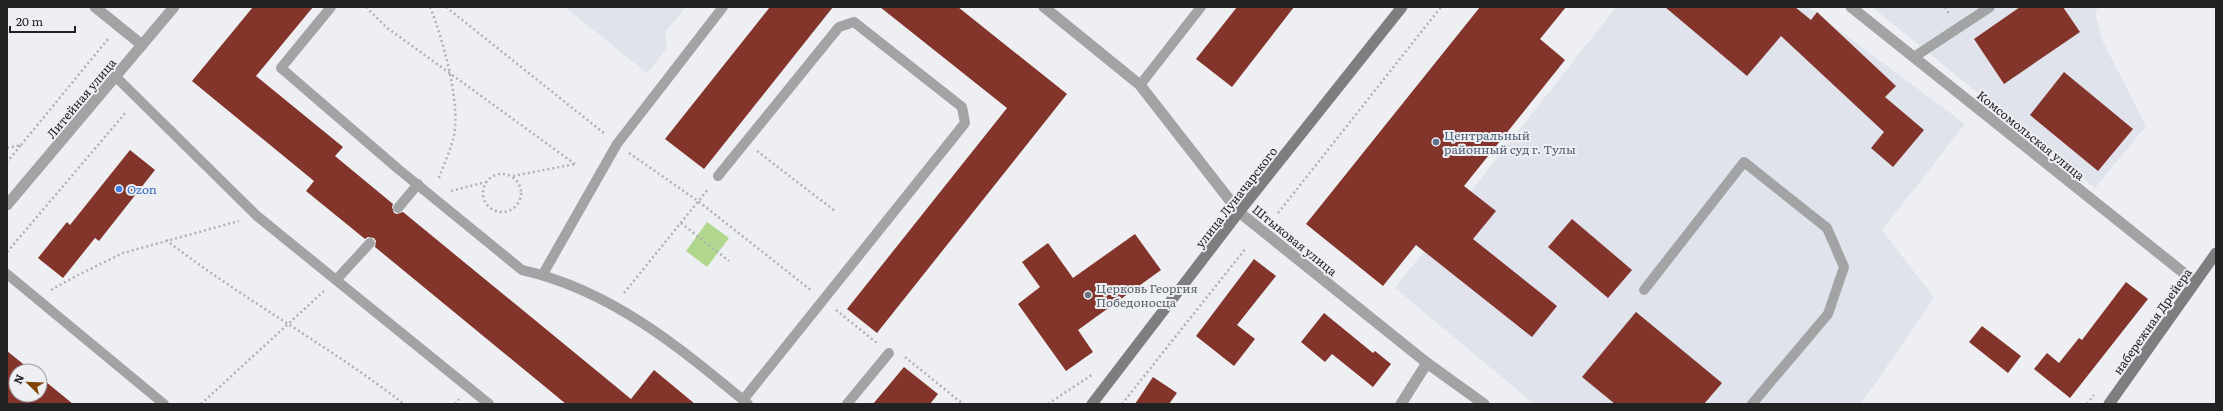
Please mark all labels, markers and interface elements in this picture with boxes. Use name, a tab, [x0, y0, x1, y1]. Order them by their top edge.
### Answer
scale bar	[10, 8, 75, 34]
text: 20 m	[16, 12, 43, 30]
street label: Литейная улица	[42, 54, 120, 142]
street label: Комсомольская улица	[1973, 86, 2089, 184]
place label: Центральный районный суд г. Тулы	[1444, 126, 1576, 158]
marker: Центральный районный суд г. Тулы	[1431, 137, 1441, 147]
street label: улица Луначарского	[1191, 143, 1281, 251]
place label: Ozon	[127, 180, 157, 198]
marker: Ozon	[114, 184, 124, 194]
street label: Штыковая улица	[1249, 200, 1342, 280]
street label: набережная Дрейера	[2108, 264, 2196, 378]
place label: Церковь Георгия Победоносца	[1096, 279, 1198, 311]
marker: Церковь Георгия Победоносца	[1083, 290, 1093, 300]
north arrow	[8, 363, 48, 403]
text: N	[9, 371, 27, 386]

